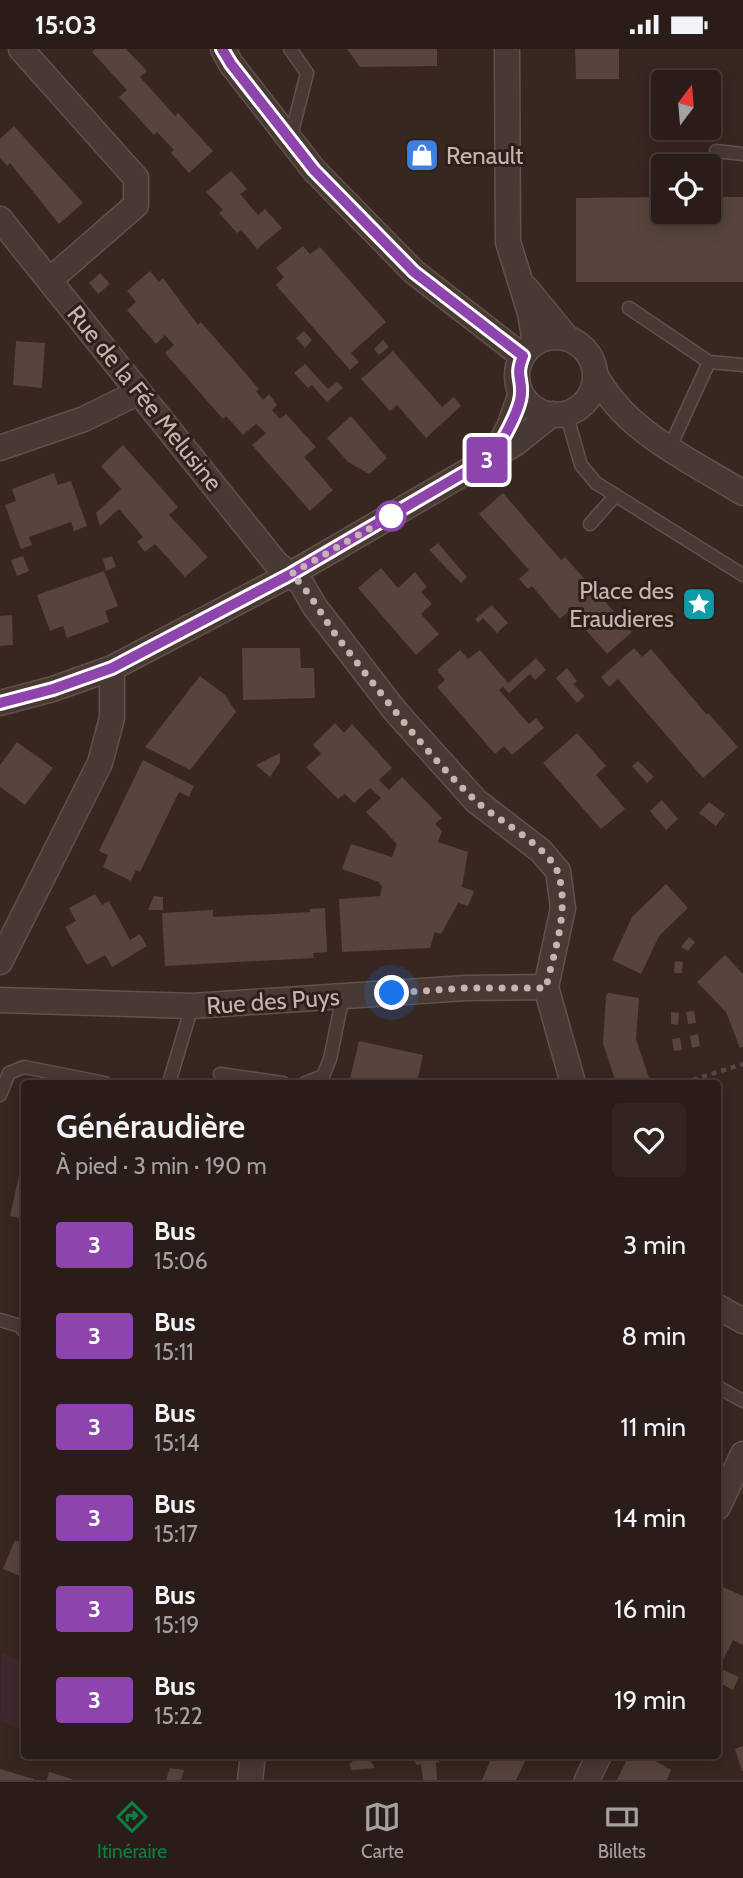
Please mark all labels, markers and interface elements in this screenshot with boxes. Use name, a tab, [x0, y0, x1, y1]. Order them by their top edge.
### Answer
text: 15:03	[35, 9, 97, 41]
north arrow	[651, 70, 721, 140]
map controls	[651, 70, 721, 224]
shop icon: Renault	[403, 136, 441, 174]
place label: Renault	[446, 141, 523, 170]
button: locate	[651, 154, 721, 224]
street label: Rue de la Fée Melusine	[61, 300, 229, 496]
line badge: 3	[464, 437, 510, 483]
text: 3	[481, 445, 493, 474]
unlabelled marker	[376, 501, 406, 531]
place label: Place des Eraudieres	[569, 576, 674, 633]
place icon: Place des Eraudieres	[680, 585, 718, 623]
your location	[374, 975, 409, 1010]
street label: Rue des Puys	[205, 982, 341, 1020]
button: heart	[612, 1103, 686, 1177]
text: Généraudière	[56, 1106, 245, 1146]
text: À pied · 3 min · 190 m	[56, 1152, 267, 1180]
text: Bus	[154, 1215, 195, 1247]
text: 3 min	[623, 1229, 686, 1261]
text: 3	[88, 1230, 101, 1259]
text: 15:06	[154, 1247, 208, 1275]
text: Bus	[154, 1306, 195, 1338]
text: 8 min	[622, 1320, 686, 1352]
text: 3	[88, 1321, 101, 1350]
text: 15:11	[154, 1338, 194, 1366]
text: Bus	[154, 1397, 195, 1429]
text: 11 min	[620, 1411, 686, 1443]
text: 3	[88, 1412, 101, 1441]
text: 15:14	[154, 1429, 200, 1457]
text: Bus	[154, 1488, 195, 1520]
text: 14 min	[614, 1502, 686, 1534]
text: 3	[88, 1503, 101, 1532]
text: 15:17	[154, 1520, 198, 1548]
text: Bus	[154, 1579, 195, 1611]
text: 16 min	[614, 1593, 686, 1625]
text: 3	[88, 1594, 101, 1623]
text: 15:19	[154, 1611, 199, 1639]
text: Bus	[154, 1670, 195, 1702]
text: 19 min	[614, 1684, 686, 1716]
text: 3	[88, 1685, 101, 1714]
text: 15:22	[154, 1702, 203, 1730]
tab: Itinéraire	[97, 1798, 167, 1863]
tab: Carte	[361, 1798, 404, 1863]
tab: Billets	[598, 1798, 646, 1863]

